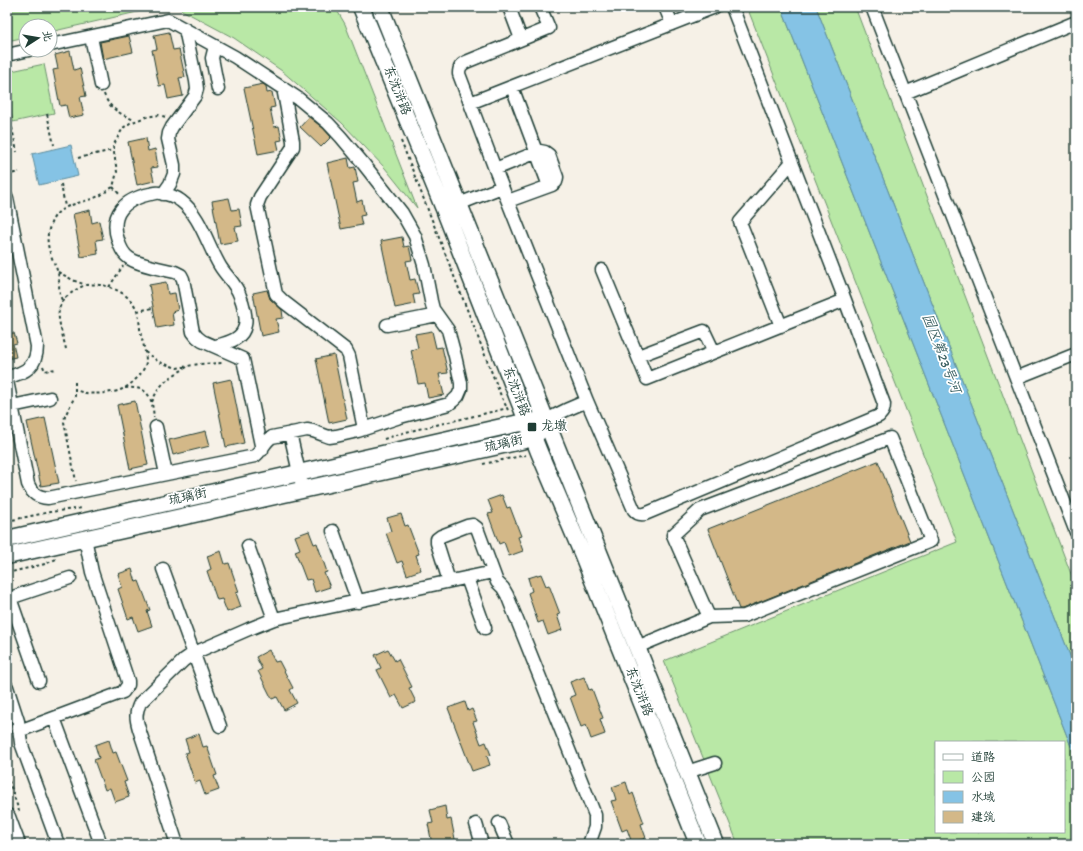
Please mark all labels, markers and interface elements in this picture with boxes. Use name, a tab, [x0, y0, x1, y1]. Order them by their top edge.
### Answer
north arrow	[18, 18, 58, 58]
text: 北	[39, 30, 53, 43]
street label: 东沈浒路	[379, 64, 414, 118]
water label: 园区第23号河	[917, 311, 965, 398]
street label: 东沈浒路	[499, 365, 532, 419]
place label: 龙墩	[541, 419, 567, 435]
marker: 龙墩	[526, 421, 538, 433]
street label: 琉璃街	[483, 432, 525, 457]
street label: 琉璃街	[167, 485, 209, 510]
street label: 东沈浒路	[621, 665, 656, 719]
legend	[935, 741, 1065, 833]
text: 道路	[971, 751, 995, 766]
text: 公园	[971, 771, 995, 786]
text: 水域	[971, 791, 995, 806]
text: 建筑	[971, 811, 995, 826]

